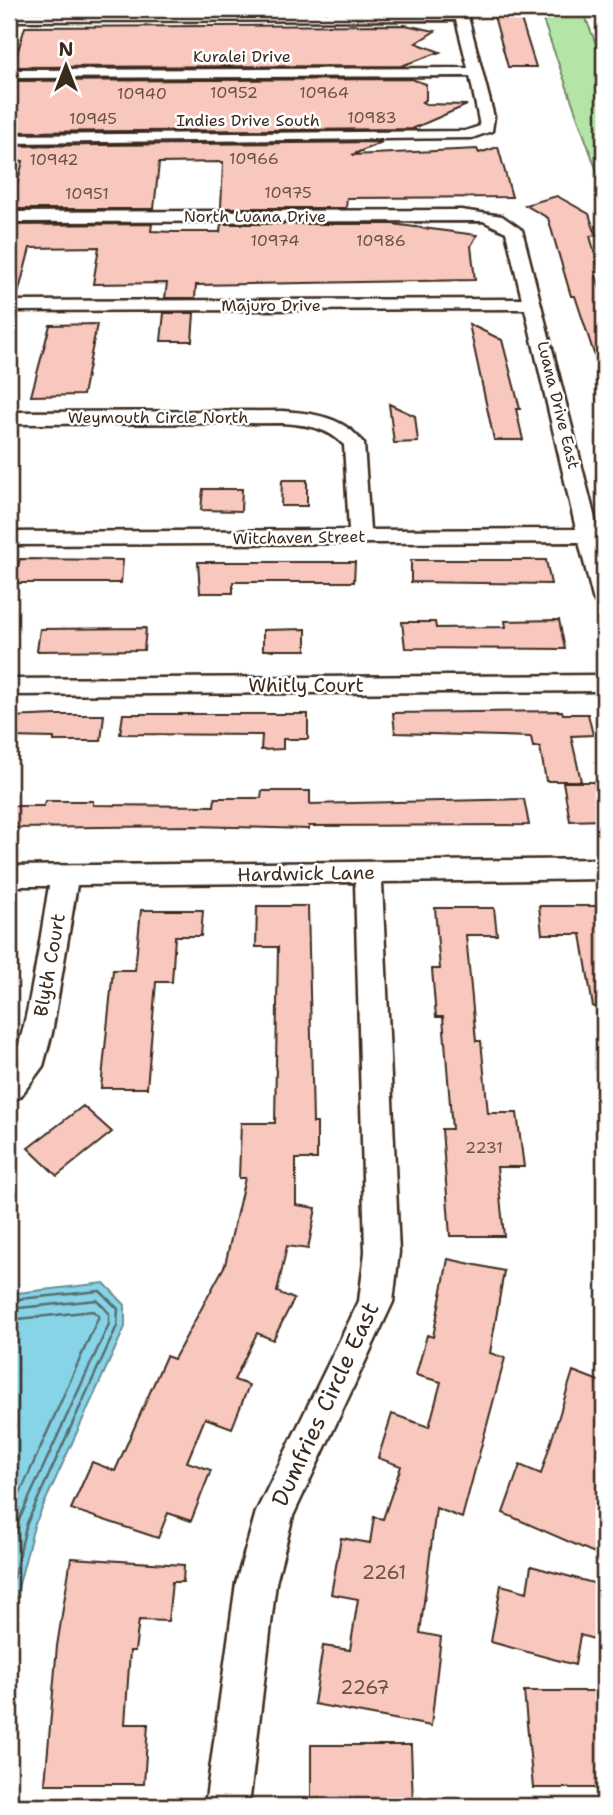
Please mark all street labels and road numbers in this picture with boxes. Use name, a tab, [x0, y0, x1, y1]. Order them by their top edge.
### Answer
street label: Kuralei Drive	[193, 46, 291, 67]
street label: Indies Drive South	[176, 110, 320, 131]
street label: North Luana Drive	[184, 206, 326, 227]
street label: Majuro Drive	[221, 295, 321, 316]
street label: Luana Drive East	[532, 339, 585, 471]
street label: Weymouth Circle North	[68, 407, 248, 428]
street label: Witchaven Street	[233, 526, 365, 549]
street label: Whitly Court	[248, 673, 364, 698]
street label: Hardwick Lane	[237, 860, 375, 887]
street label: Blyth Court	[28, 912, 71, 1019]
street label: Dumfries Circle East	[265, 1297, 385, 1511]

